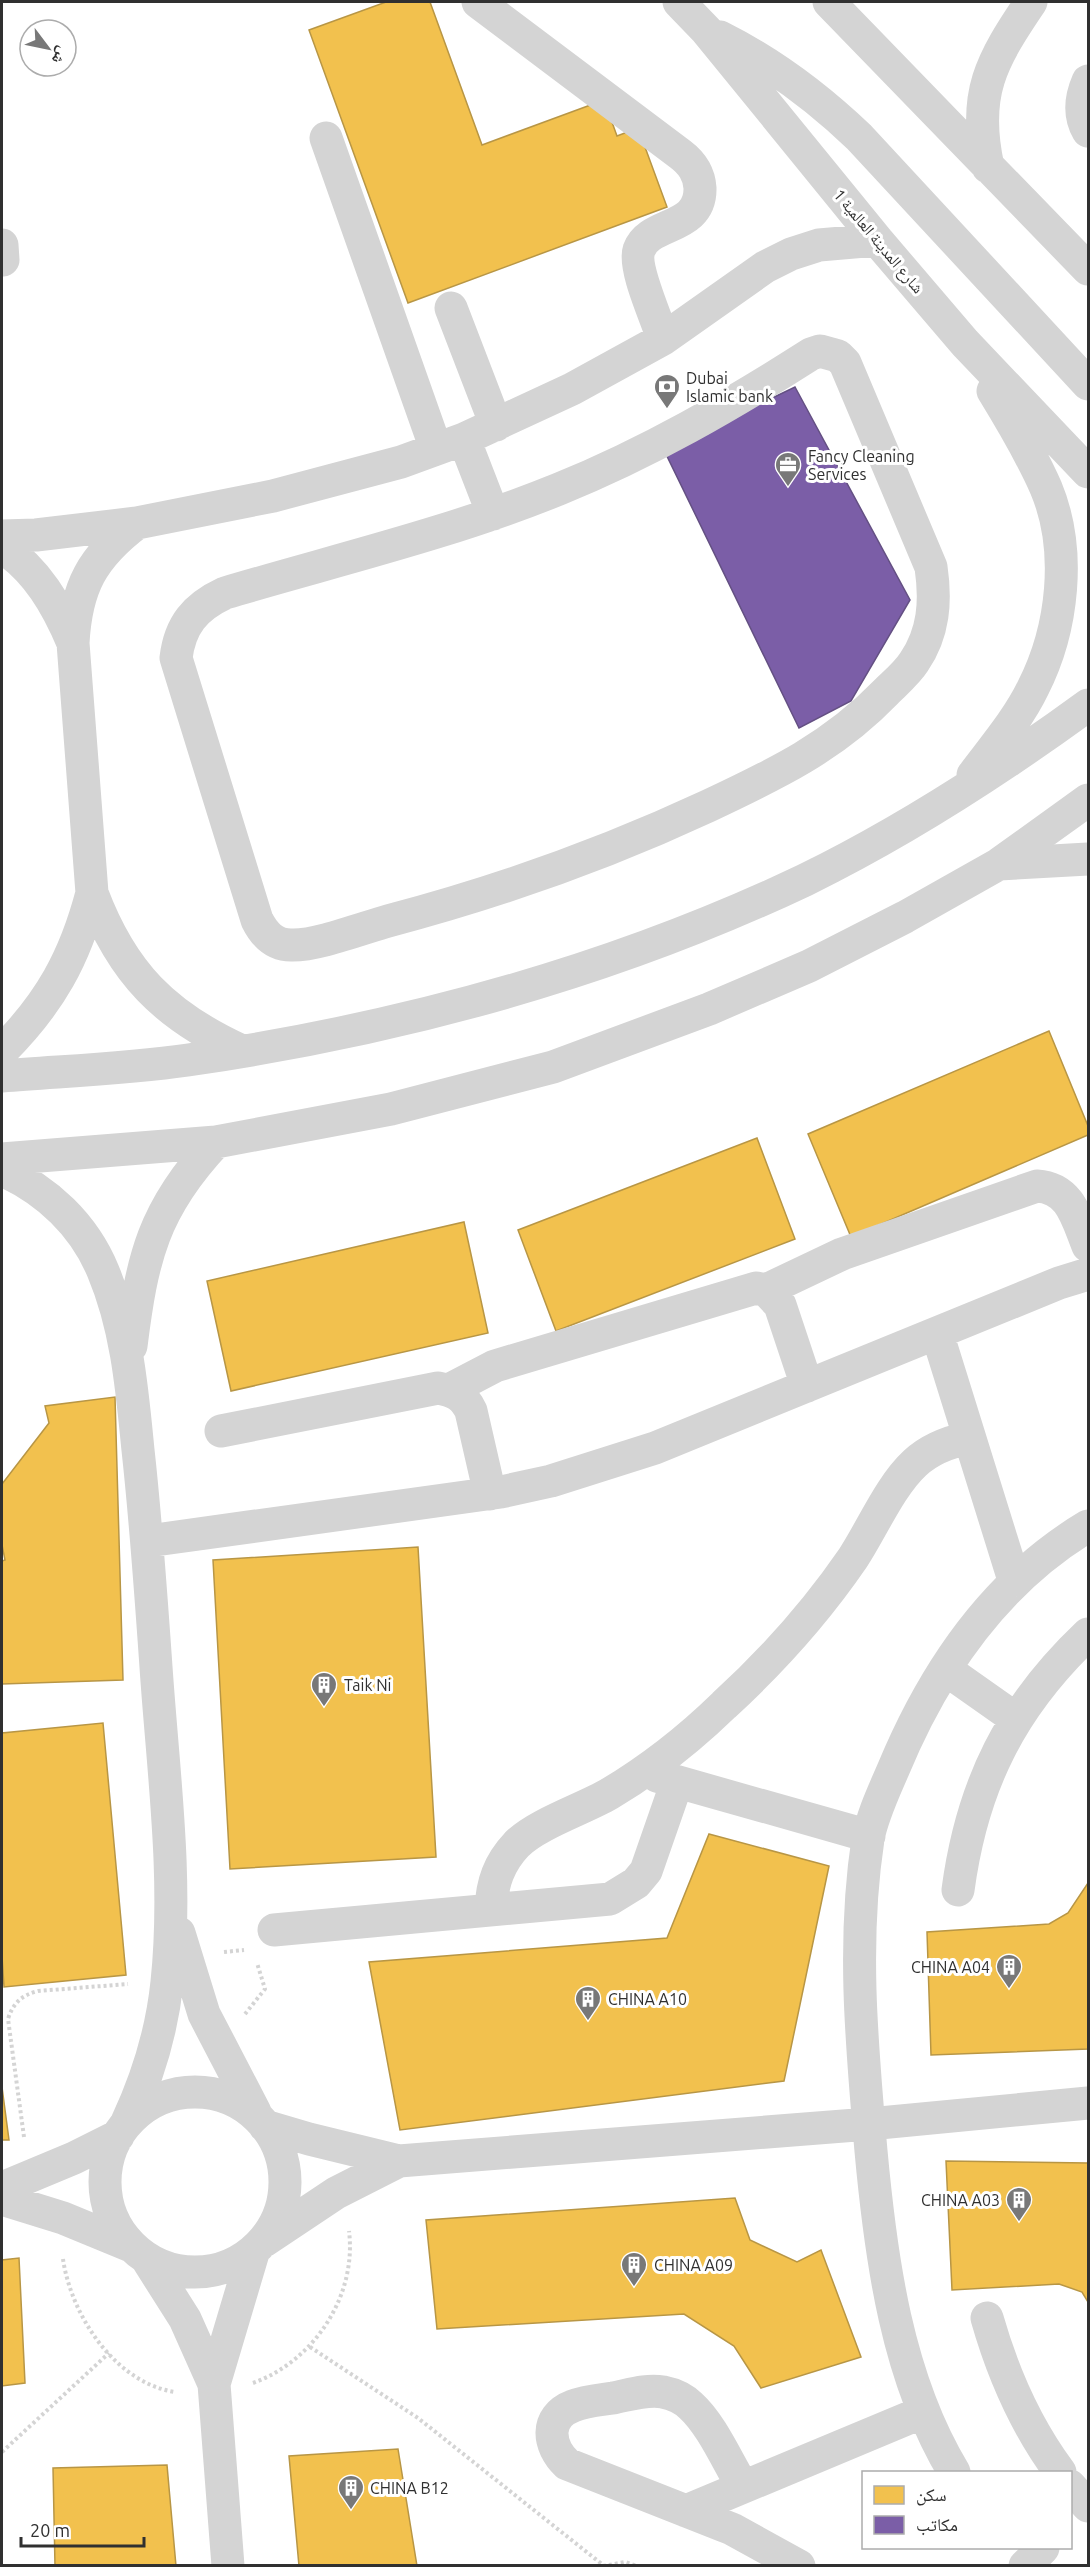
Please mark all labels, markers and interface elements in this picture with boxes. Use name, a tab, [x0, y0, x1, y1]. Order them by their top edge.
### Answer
north arrow	[18, 18, 78, 78]
text: ش	[48, 43, 73, 68]
street label: شارع المدينة العالمية 1	[829, 185, 928, 298]
place label: Dubai Islamic bank	[686, 369, 773, 405]
bank icon: Dubai Islamic bank	[652, 372, 682, 410]
place label: Fancy Cleaning Services	[808, 447, 915, 483]
office icon: Fancy Cleaning Services	[773, 450, 803, 488]
building icon: Taik Ni	[309, 1670, 339, 1708]
place label: Taik Ni	[344, 1676, 391, 1694]
building icon: CHINA A04	[994, 1952, 1024, 1990]
place label: CHINA A04	[911, 1958, 990, 1976]
building icon: CHINA A10	[573, 1984, 603, 2022]
place label: CHINA A10	[608, 1990, 687, 2008]
building icon: CHINA A03	[1004, 2185, 1034, 2223]
place label: CHINA A03	[921, 2191, 1000, 2209]
building icon: CHINA A09	[619, 2250, 649, 2288]
place label: CHINA A09	[654, 2256, 733, 2274]
legend	[862, 2471, 1072, 2549]
building icon: CHINA B12	[336, 2473, 366, 2511]
place label: CHINA B12	[370, 2479, 449, 2497]
text: سكن	[916, 2484, 947, 2506]
scale bar	[21, 2510, 144, 2548]
text: مكاتب	[916, 2514, 958, 2536]
text: 20 m	[30, 2520, 70, 2540]

